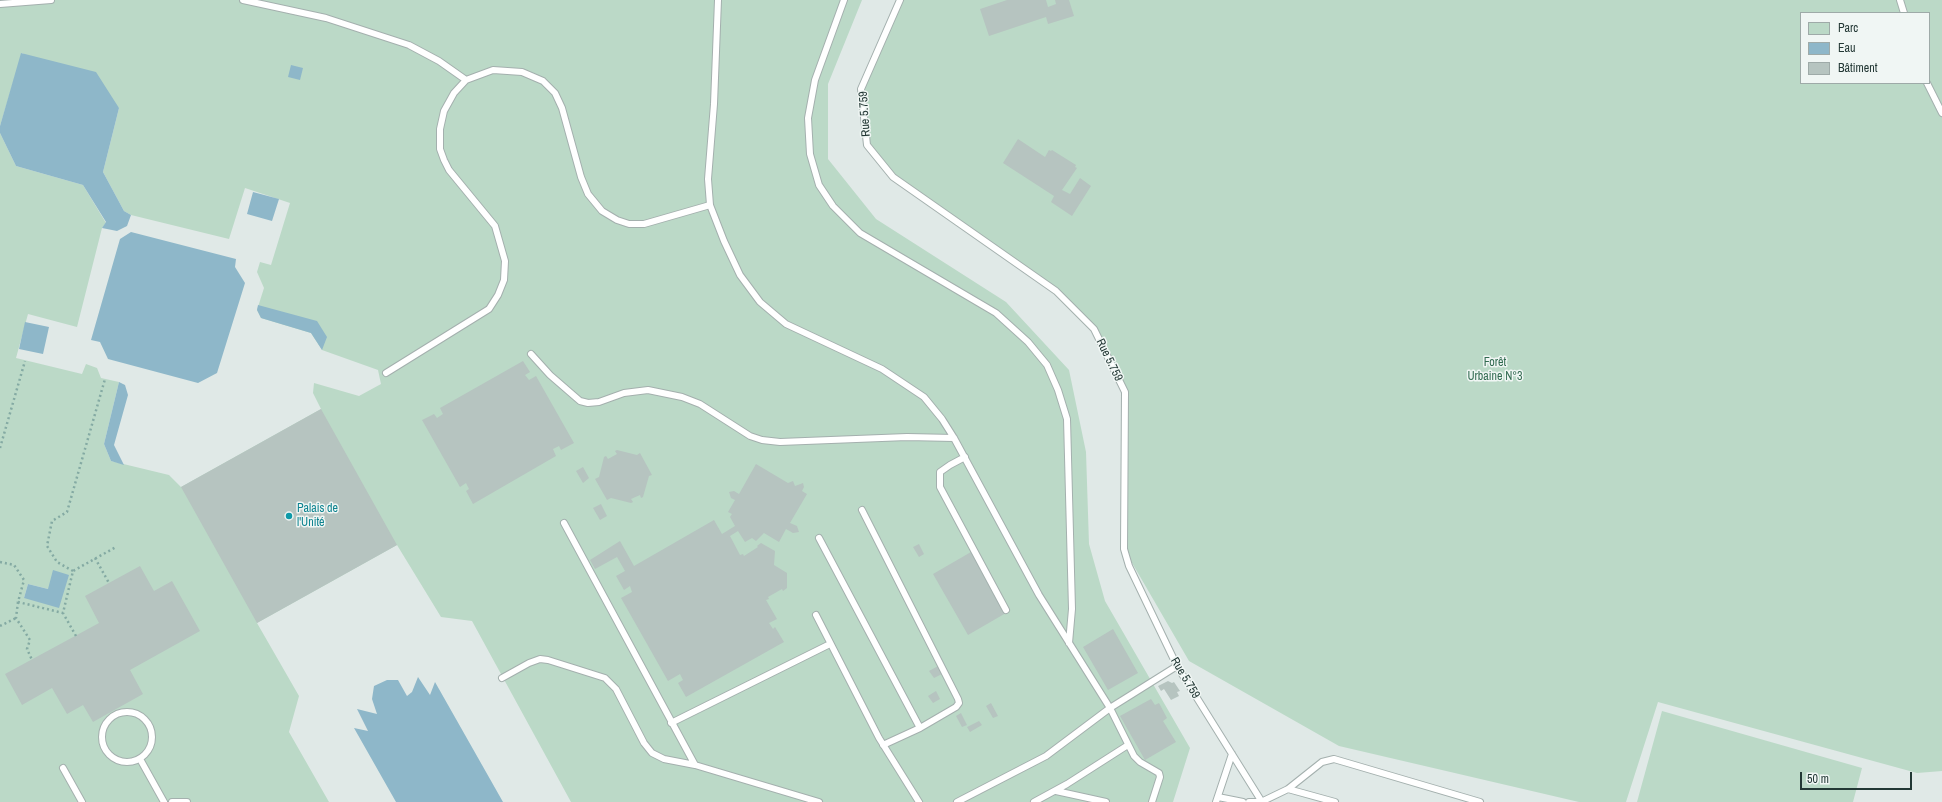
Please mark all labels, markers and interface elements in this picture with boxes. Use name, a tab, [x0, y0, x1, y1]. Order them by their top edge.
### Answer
legend	[1800, 12, 1930, 84]
text: Parc	[1838, 20, 1858, 36]
text: Eau	[1838, 40, 1856, 56]
text: Bâtiment	[1838, 60, 1877, 76]
street label: Rue 5.759	[856, 91, 874, 137]
street label: Rue 5.759	[1093, 336, 1125, 384]
park label: Forêt Urbaine N°3	[1467, 356, 1523, 384]
place label: Palais de l'Unité	[297, 502, 338, 530]
marker: Palais de l'Unité	[284, 511, 294, 521]
street label: Rue 5.759	[1167, 655, 1203, 701]
scale bar	[1802, 764, 1914, 790]
text: 50 m	[1807, 771, 1829, 787]

